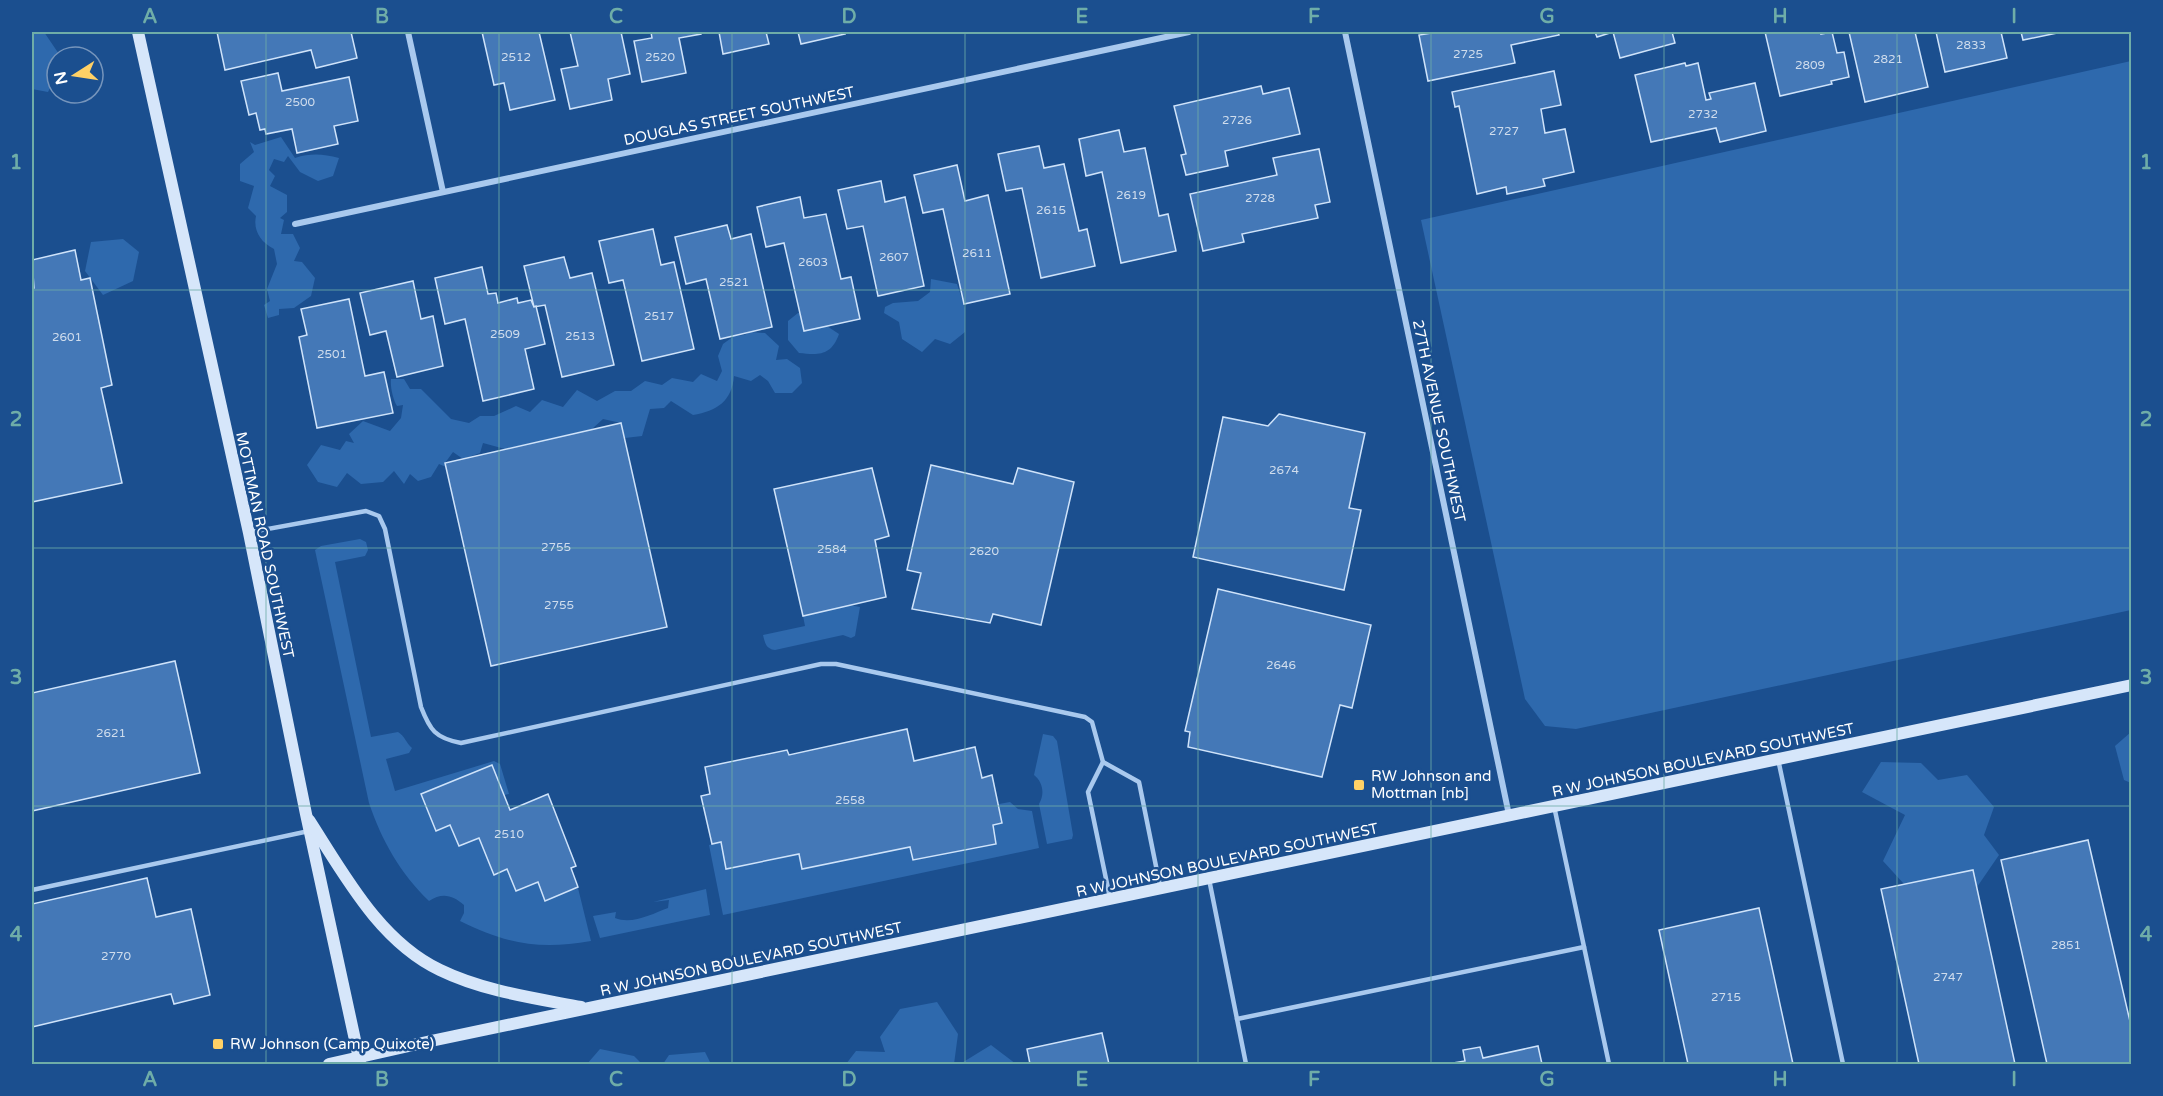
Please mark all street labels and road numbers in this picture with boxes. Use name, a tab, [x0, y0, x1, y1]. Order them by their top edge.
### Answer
street label: DOUGLAS STREET SOUTHWEST	[622, 83, 856, 149]
street label: 27TH AVENUE SOUTHWEST	[1409, 318, 1469, 524]
street label: MOTTMAN ROAD SOUTHWEST	[232, 430, 298, 660]
street label: R W JOHNSON BOULEVARD SOUTHWEST	[1550, 719, 1856, 801]
street label: R W JOHNSON BOULEVARD SOUTHWEST	[1074, 819, 1380, 901]
street label: R W JOHNSON BOULEVARD SOUTHWEST	[598, 918, 904, 1000]

